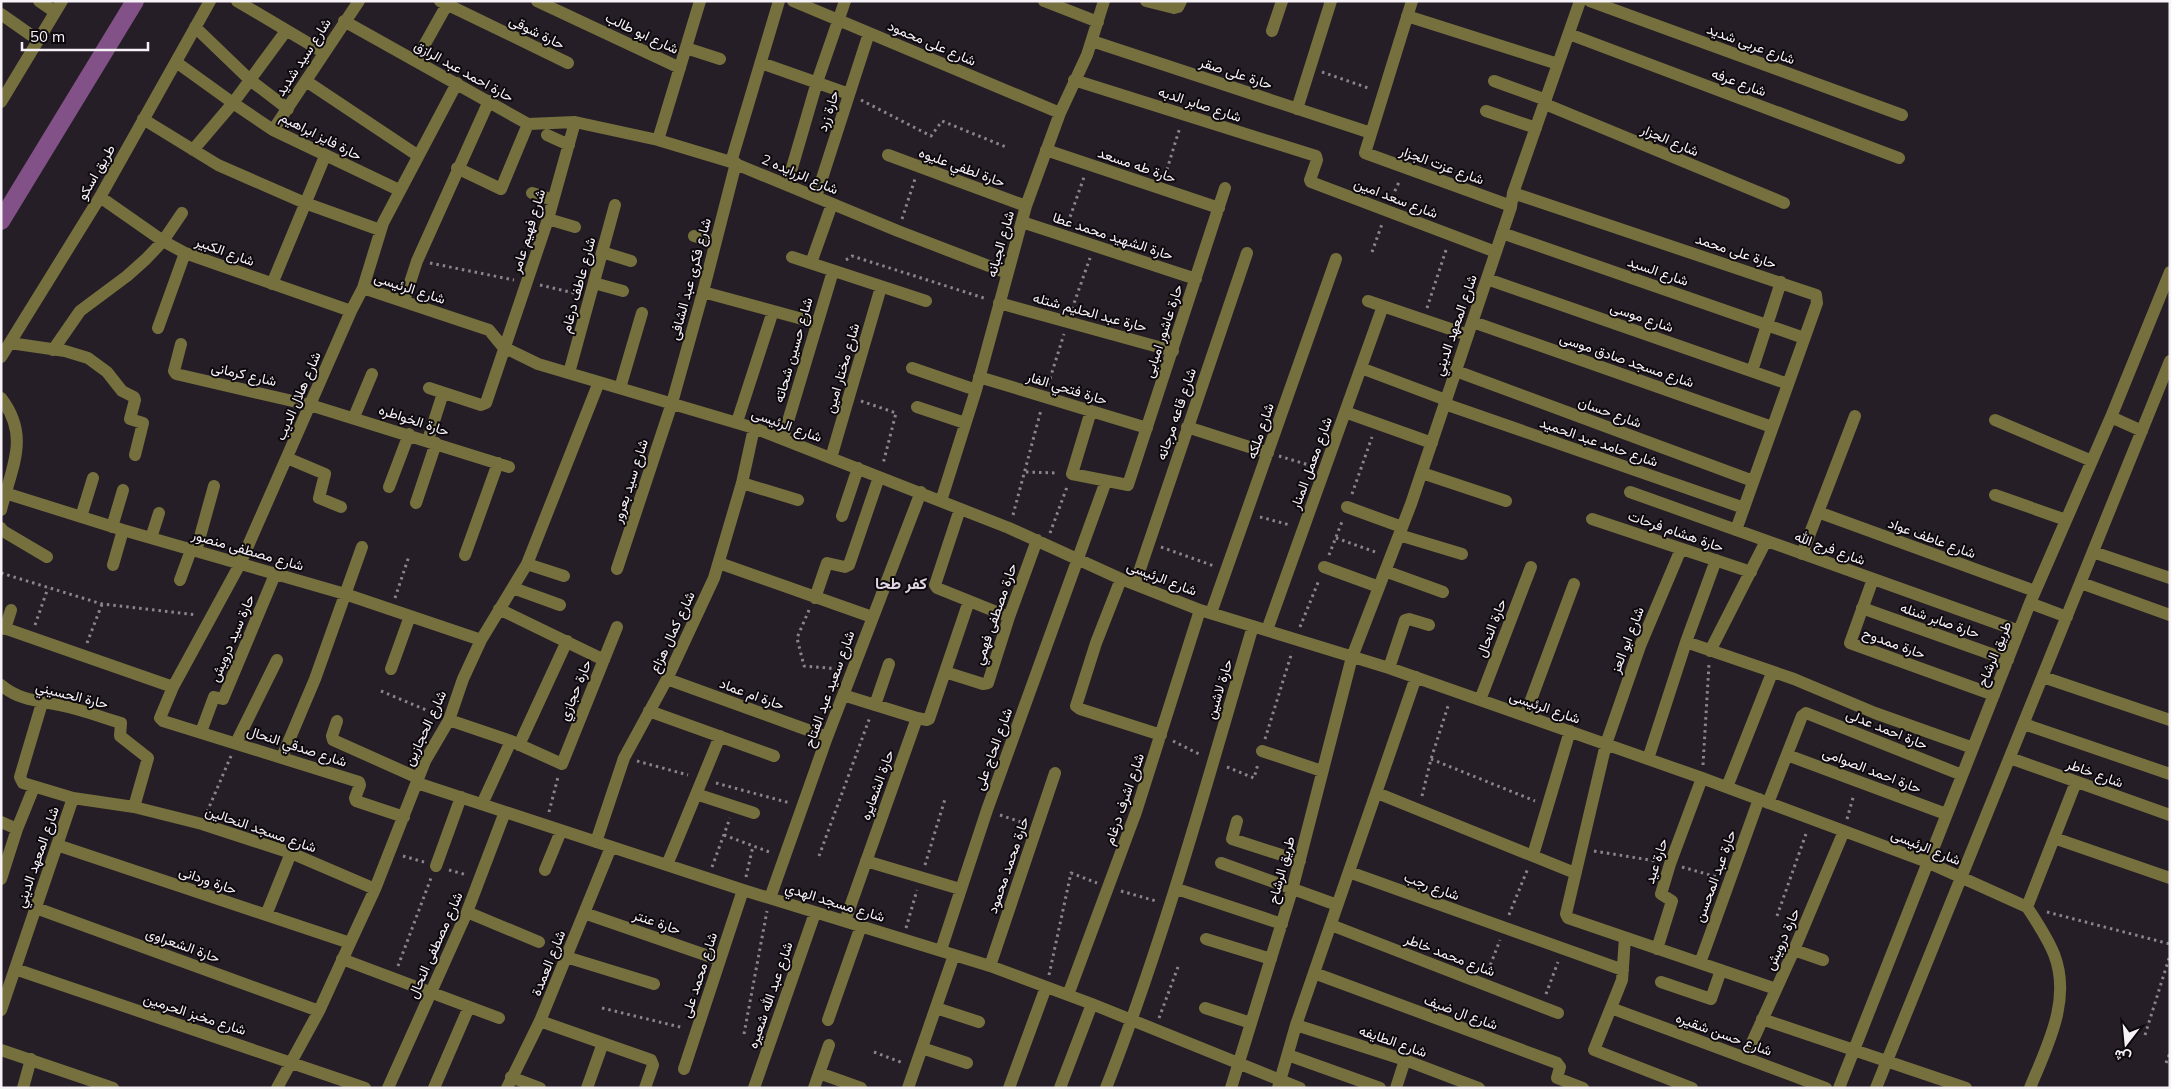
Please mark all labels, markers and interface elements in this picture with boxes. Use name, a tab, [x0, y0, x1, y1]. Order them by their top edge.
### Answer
street label: شارع ابو طالب	[602, 8, 682, 60]
street label: حارة شوقى	[506, 11, 568, 53]
street label: شارع سيد شديد	[271, 15, 337, 100]
street label: شارع على محمود	[884, 16, 979, 72]
scale bar	[22, 20, 149, 52]
street label: شارع عربى شديد	[1704, 20, 1798, 70]
text: 50 m	[30, 27, 65, 46]
street label: حارة احمد عبد الرازق	[411, 36, 517, 106]
street label: حارة على صقر	[1196, 52, 1275, 93]
street label: شارع عرفه	[1708, 64, 1769, 102]
street label: شارع صابر الدبه	[1155, 82, 1244, 128]
street label: حارة زرد	[813, 88, 843, 134]
street label: حارة فايز ابراهيم	[277, 108, 365, 164]
street label: شارع الجزار	[1637, 119, 1702, 162]
street label: طريق اسكو	[73, 141, 119, 203]
street label: شارع عزت الجزار	[1396, 141, 1487, 190]
street label: حارة لطفي عليوه	[915, 143, 1008, 194]
street label: حارة طه مسعد	[1095, 143, 1179, 187]
street label: شارع الزرايده 2	[758, 150, 841, 200]
street label: شارع سعد امين	[1351, 174, 1440, 224]
street label: شارع فهيم عامر	[506, 187, 551, 277]
street label: حارة الشهيد محمد عطا	[1050, 208, 1176, 264]
street label: شارع الجبانه	[982, 209, 1020, 280]
street label: شارع فكرى عبد الشافى	[665, 216, 717, 343]
street label: حارة على محمد	[1693, 229, 1779, 273]
street label: شارع الكبير	[191, 232, 257, 272]
street label: شارع عاطف درغام	[557, 235, 601, 335]
street label: شارع السيد	[1624, 252, 1691, 292]
street label: شارع الرئيسى	[371, 268, 448, 310]
street label: شارع المعهد الديني	[1429, 272, 1484, 379]
street label: حارة عاشور امبابى	[1139, 282, 1187, 380]
street label: حارة عبد الحليم شتله	[1031, 288, 1149, 336]
street label: شارع حسين شحاته	[769, 295, 819, 405]
street label: شارع موسى	[1607, 298, 1676, 338]
street label: شارع مختار امين	[821, 321, 865, 416]
street label: شارع مسجد صادق موسى	[1557, 329, 1697, 393]
street label: شارع هلال الديب	[271, 349, 327, 444]
street label: شارع كرمانى	[209, 358, 278, 392]
street label: شارع قاعه مرجانه	[1152, 366, 1202, 463]
street label: حارة فتحي الفار	[1023, 367, 1109, 412]
street label: شارع حسان	[1575, 392, 1644, 434]
street label: حارة الخواطره	[376, 400, 452, 440]
street label: شارع ملكه	[1242, 401, 1280, 462]
street label: شارع الرئيسى	[749, 404, 825, 448]
street label: شارع حامد عبد الحميد	[1537, 413, 1661, 473]
street label: شارع معمل المنار	[1286, 414, 1338, 513]
street label: شارع سيد بعرور	[608, 437, 654, 527]
street label: حارة هشام فرحات	[1626, 506, 1726, 556]
street label: شارع عاطف عواد	[1885, 514, 1978, 564]
street label: شارع مصطفى منصور	[188, 525, 306, 577]
street label: شارع فرج الله	[1791, 527, 1868, 571]
street label: شارع الرئيسى	[1124, 556, 1200, 601]
street label: حارة مصطفى فهمي	[969, 561, 1024, 668]
district label: كفر طحا	[875, 573, 927, 594]
street label: شارع كمال هزاع	[645, 588, 701, 676]
street label: حارة سيد درويش	[205, 592, 259, 684]
street label: حارة النحال	[1472, 596, 1511, 660]
street label: حارة صابر شنله	[1898, 598, 1982, 642]
street label: شارع ابو العز	[1606, 604, 1650, 677]
street label: طريق الرشاح	[1973, 619, 2017, 690]
street label: حارة ممدوح	[1859, 623, 1928, 665]
street label: شارع سعيد عبد الفتاح	[800, 628, 860, 751]
street label: حارة حجازي	[555, 657, 598, 724]
street label: حارة لاشين	[1201, 657, 1237, 721]
street label: حارة ام عماد	[717, 674, 787, 714]
street label: حارة الحسيني	[33, 677, 110, 716]
street label: شارع الرئيسى	[1507, 686, 1583, 729]
street label: شارع الحجازين	[400, 687, 452, 770]
street label: حارة احمد عدلى	[1844, 704, 1930, 754]
street label: شارع الحاج على	[970, 705, 1018, 793]
street label: شارع صدقي النحال	[244, 721, 349, 774]
street label: حارة احمد الصوامى	[1820, 743, 1924, 797]
street label: حارة الشعايره	[856, 747, 898, 823]
street label: شارع اشرف درغام	[1100, 751, 1150, 848]
street label: شارع خاطر	[2062, 754, 2126, 793]
street label: شارع مسجد النحالين	[202, 802, 319, 858]
street label: شارع المعهد الديني	[11, 804, 66, 911]
street label: حارة محمد محمود	[983, 814, 1033, 916]
street label: شارع الرئيسى	[1888, 825, 1964, 871]
street label: حارة عبد المحسن	[1690, 827, 1740, 925]
street label: طريق الرشاح	[1263, 834, 1301, 906]
street label: حارة عيد	[1640, 836, 1672, 886]
street label: حارة وردانى	[177, 862, 239, 898]
street label: شارع رجب	[1401, 868, 1462, 906]
street label: شارع مسجد الهدي	[782, 878, 887, 929]
street label: شارع مصطفى النحال	[403, 889, 468, 1002]
street label: حارة عنتر	[630, 905, 683, 939]
street label: حارة درويش	[1760, 905, 1804, 973]
street label: حارة الشعراوى	[143, 923, 223, 967]
street label: شارع العمدة	[527, 928, 571, 999]
street label: شارع محمد خاطر	[1401, 929, 1498, 982]
street label: شارع محمد على	[677, 930, 723, 1021]
street label: شارع عبد الله شعيره	[743, 939, 799, 1051]
street label: شارع مخبز الحرمين	[141, 989, 249, 1041]
street label: شارع ال ضيف	[1421, 990, 1500, 1036]
street label: شارع حسن شقيره	[1673, 1008, 1775, 1062]
north arrow	[2101, 1019, 2151, 1069]
street label: شارع الطايفه	[1356, 1021, 1429, 1063]
text: ش	[2112, 1045, 2133, 1067]

